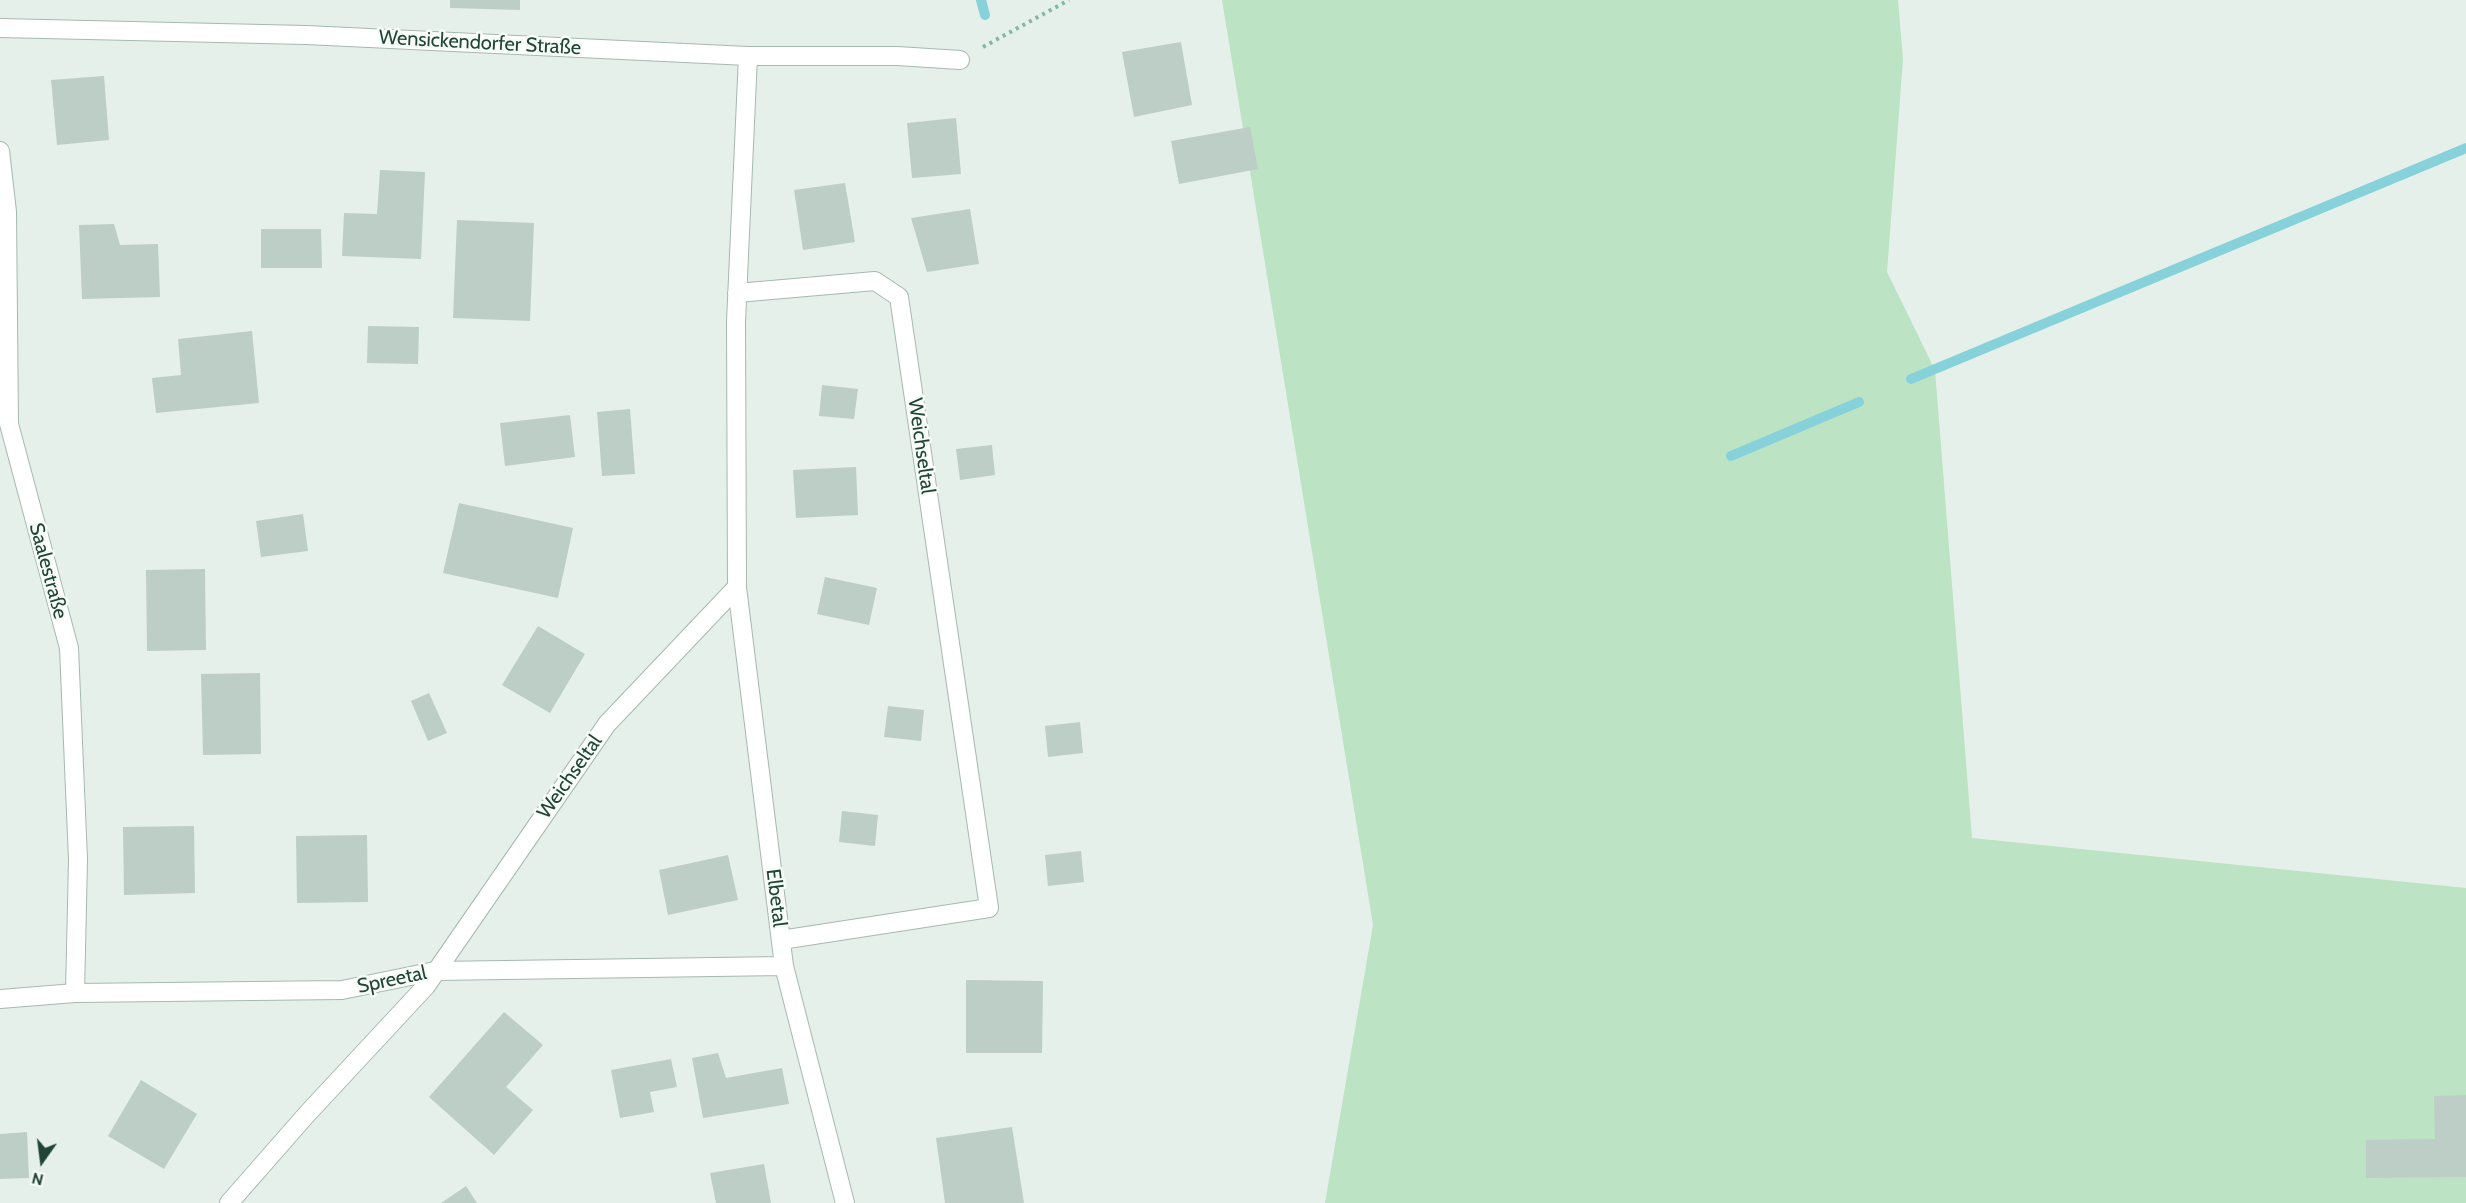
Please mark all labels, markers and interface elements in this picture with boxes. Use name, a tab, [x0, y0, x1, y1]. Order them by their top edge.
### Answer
street label: Wensickendorfer Straße	[378, 26, 582, 60]
street label: Weichseltal	[902, 396, 940, 496]
street label: Saalestraße	[24, 520, 72, 622]
street label: Weichseltal	[532, 730, 608, 824]
street label: Elbetal	[761, 868, 791, 928]
street label: Spreetal	[355, 961, 429, 999]
north arrow	[12, 1131, 72, 1191]
text: N	[30, 1168, 45, 1190]

